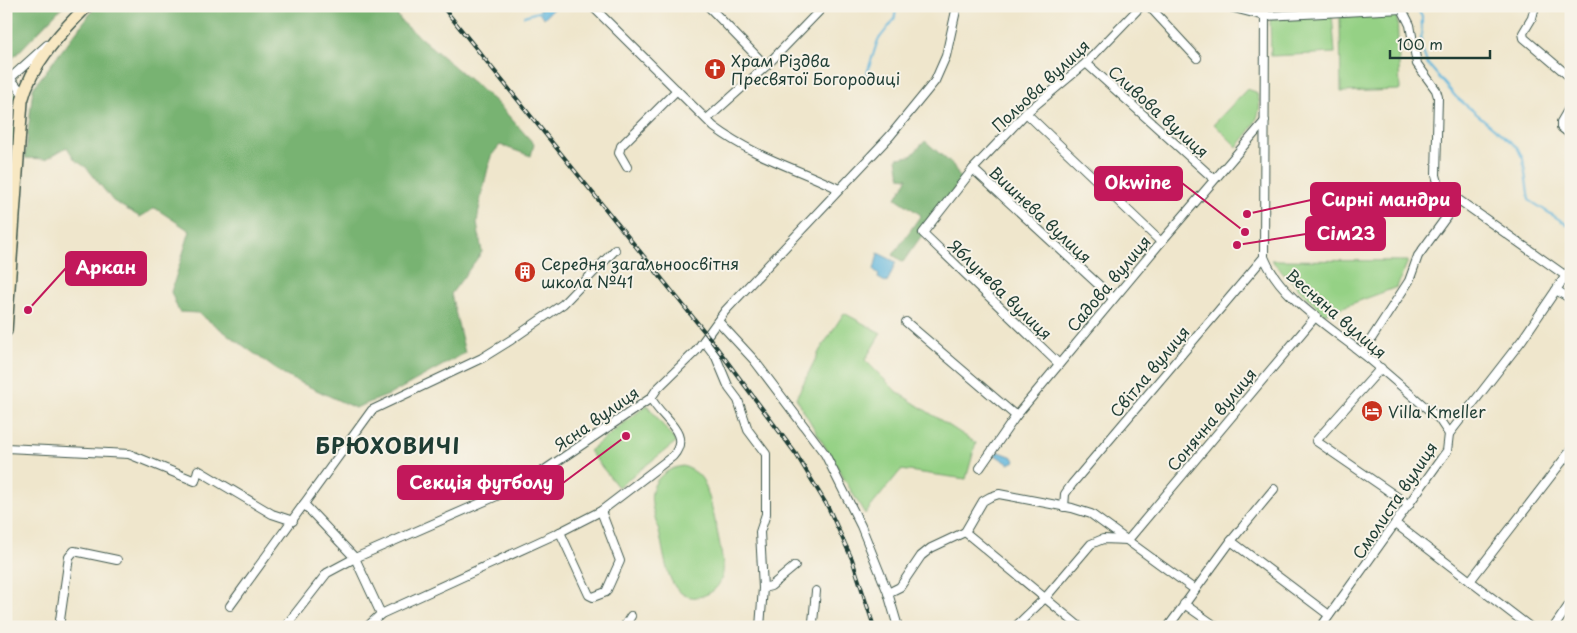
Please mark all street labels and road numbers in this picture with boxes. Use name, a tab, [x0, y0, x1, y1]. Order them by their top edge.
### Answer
street label: Польова вулиця	[986, 33, 1094, 137]
street label: Сливова вулиця	[1103, 59, 1215, 163]
street label: Вишнева вулиця	[984, 160, 1098, 268]
street label: Садова вулиця	[1060, 230, 1156, 336]
street label: Яблунева вулиця	[944, 233, 1058, 345]
street label: Весняна вулиця	[1281, 263, 1393, 363]
street label: Світла вулиця	[1104, 320, 1194, 422]
street label: Сонячна вулиця	[1161, 362, 1261, 476]
street label: Ясна вулиця	[549, 380, 643, 456]
street label: Смолиста вулиця	[1346, 436, 1442, 564]

